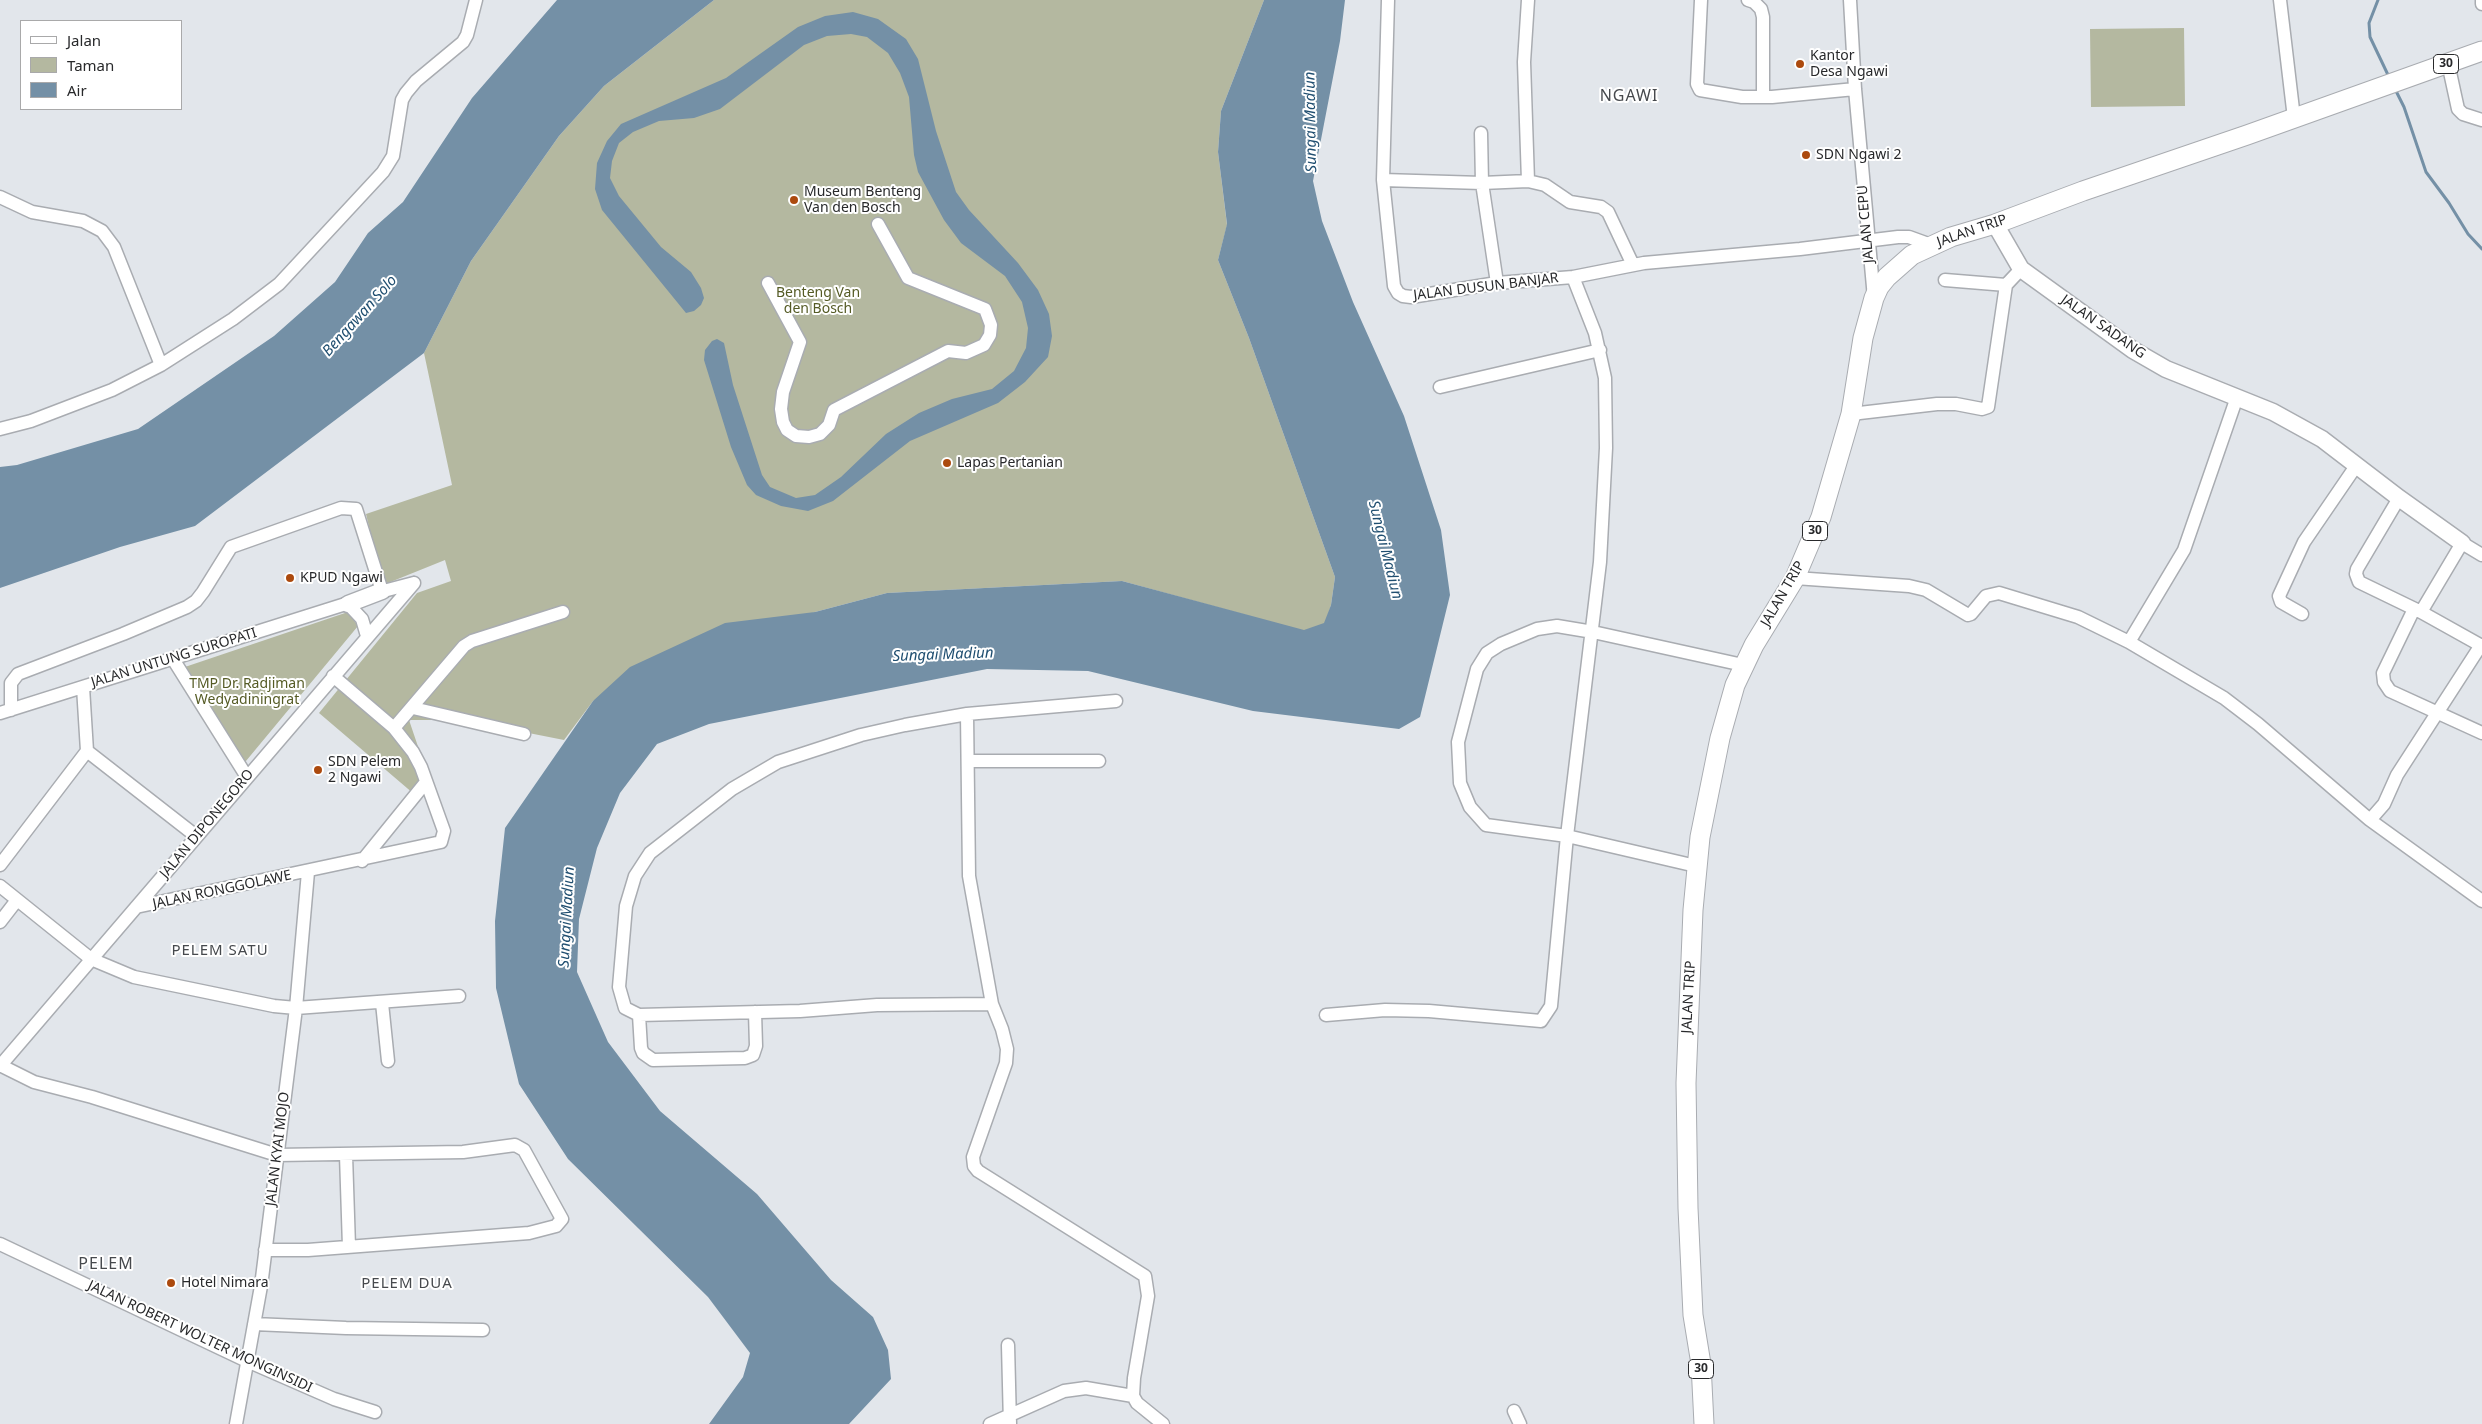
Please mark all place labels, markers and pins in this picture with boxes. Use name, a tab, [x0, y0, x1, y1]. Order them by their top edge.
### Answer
place label: Kantor Desa Ngawi	[1810, 48, 1888, 80]
marker: Kantor Desa Ngawi	[1794, 58, 1806, 70]
place label: SDN Ngawi 2	[1816, 147, 1902, 163]
marker: SDN Ngawi 2	[1800, 149, 1812, 161]
place label: Museum Benteng Van den Bosch	[804, 184, 921, 216]
marker: Museum Benteng Van den Bosch	[788, 194, 800, 206]
place label: Lapas Pertanian	[957, 455, 1063, 471]
marker: Lapas Pertanian	[941, 457, 953, 469]
place label: KPUD Ngawi	[300, 570, 383, 586]
marker: KPUD Ngawi	[284, 572, 296, 584]
place label: SDN Pelem 2 Ngawi	[328, 754, 401, 786]
marker: SDN Pelem 2 Ngawi	[312, 764, 324, 776]
place label: Hotel Nimara	[181, 1275, 269, 1291]
marker: Hotel Nimara	[165, 1277, 177, 1289]

